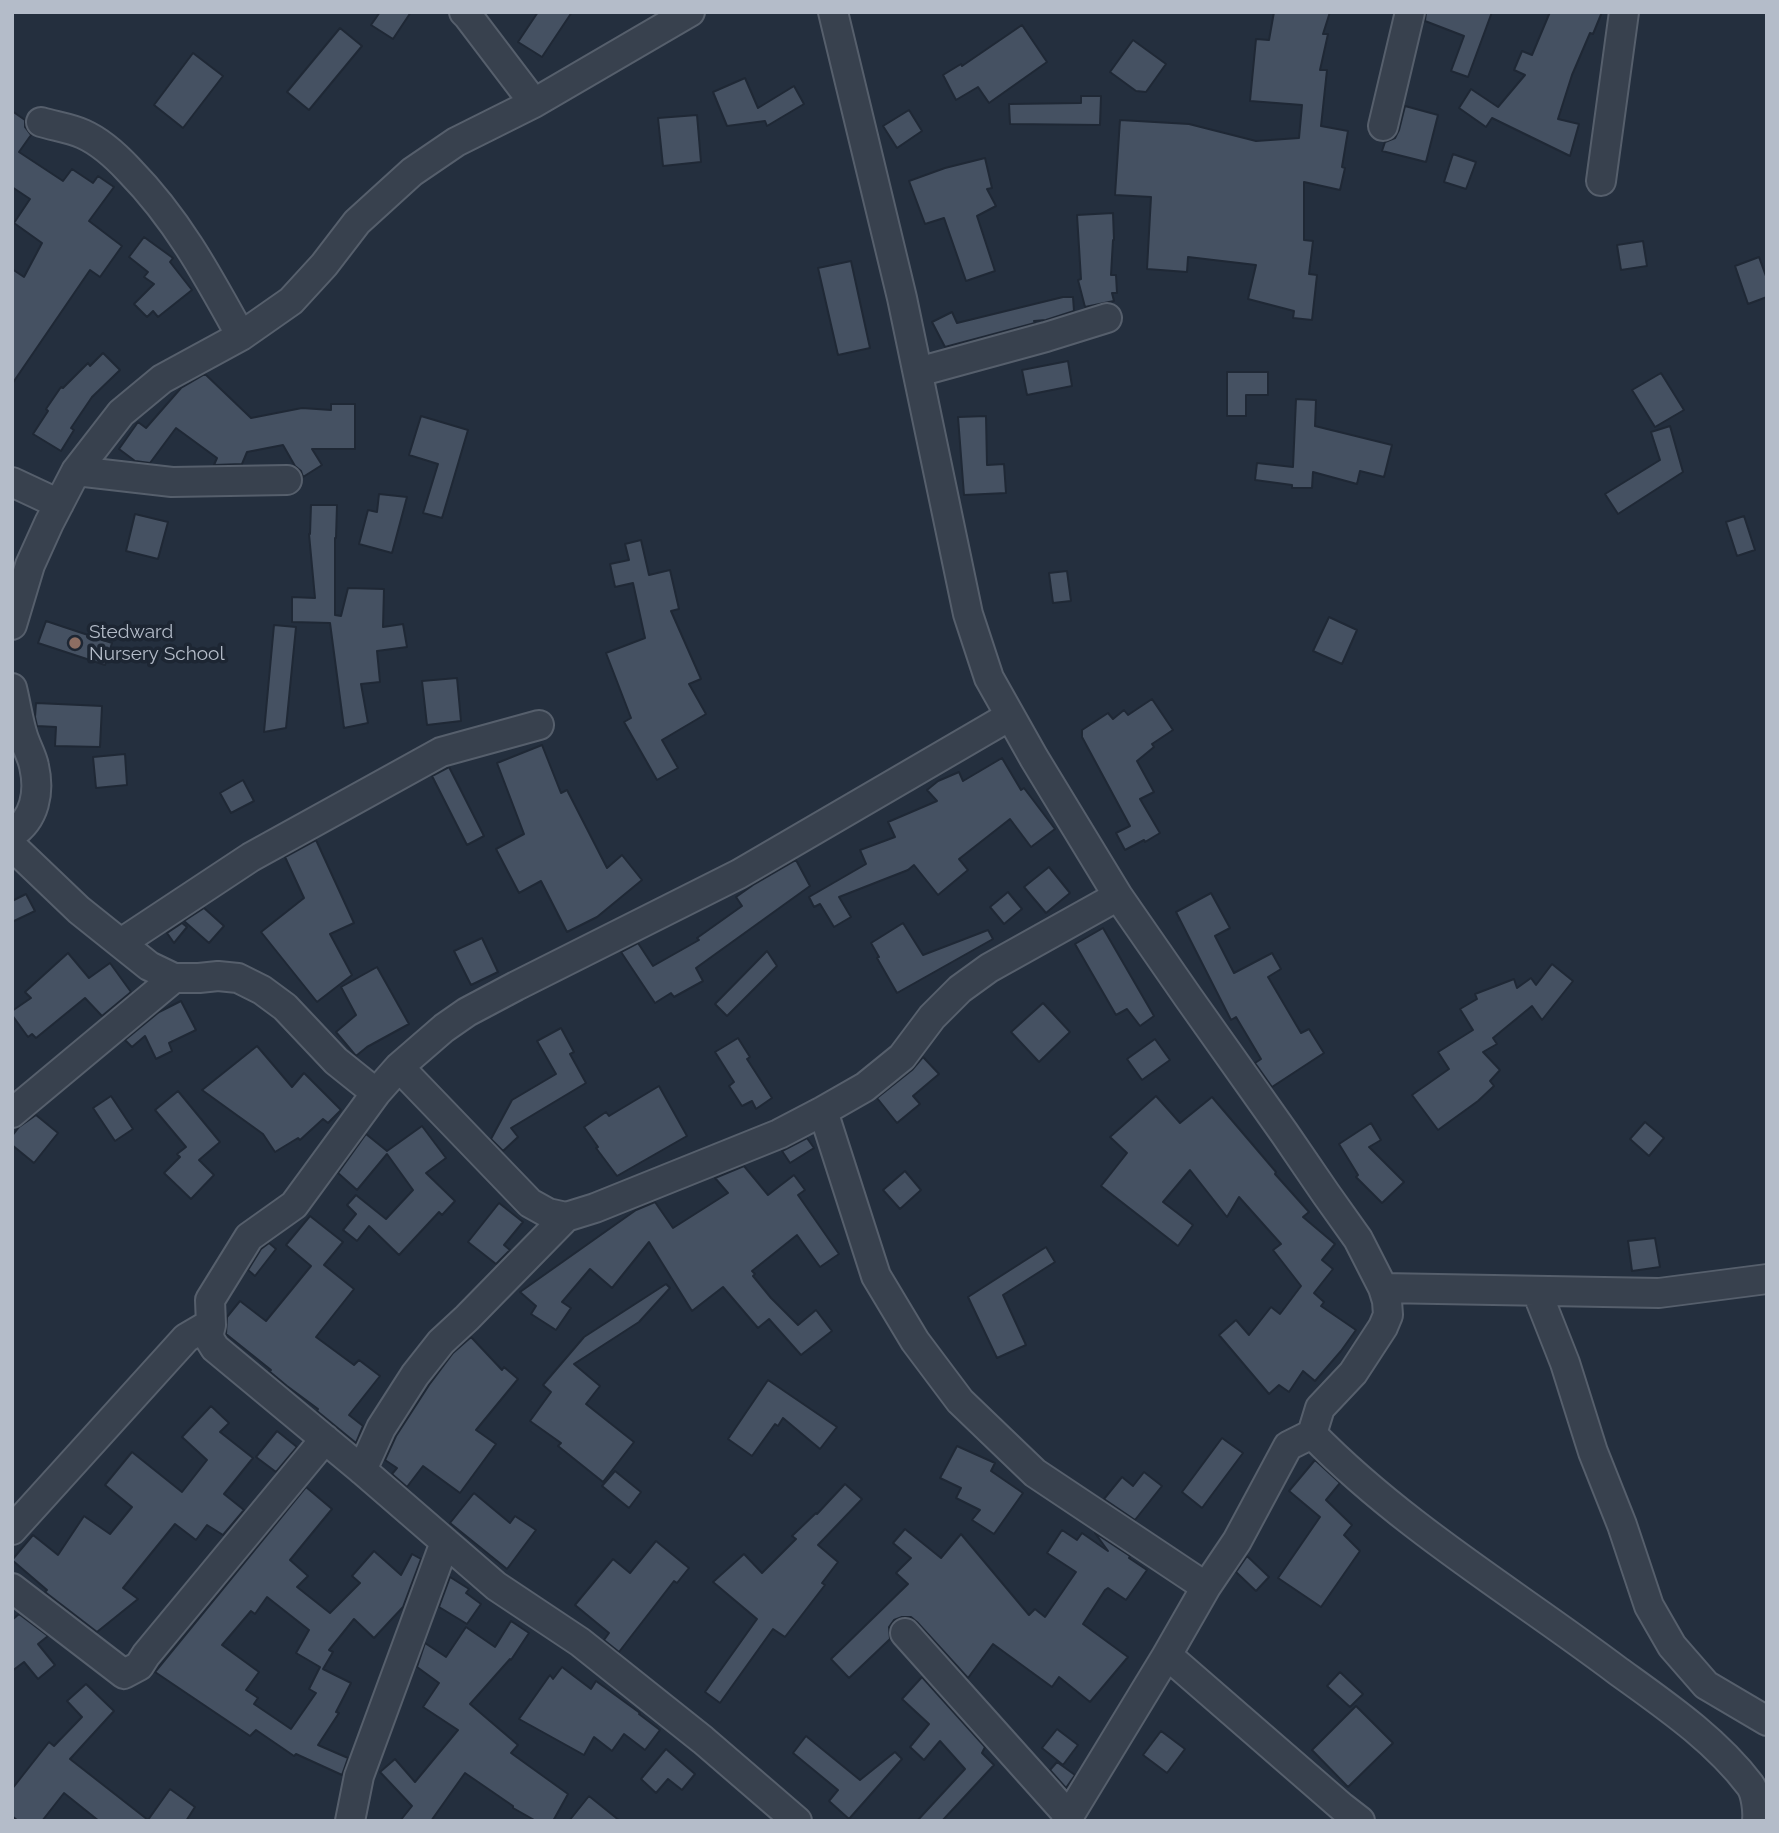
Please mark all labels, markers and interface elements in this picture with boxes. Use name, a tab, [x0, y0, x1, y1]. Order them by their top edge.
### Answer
place label: Stedward Nursery School	[89, 621, 225, 665]
marker: Stedward Nursery School	[67, 635, 83, 651]

